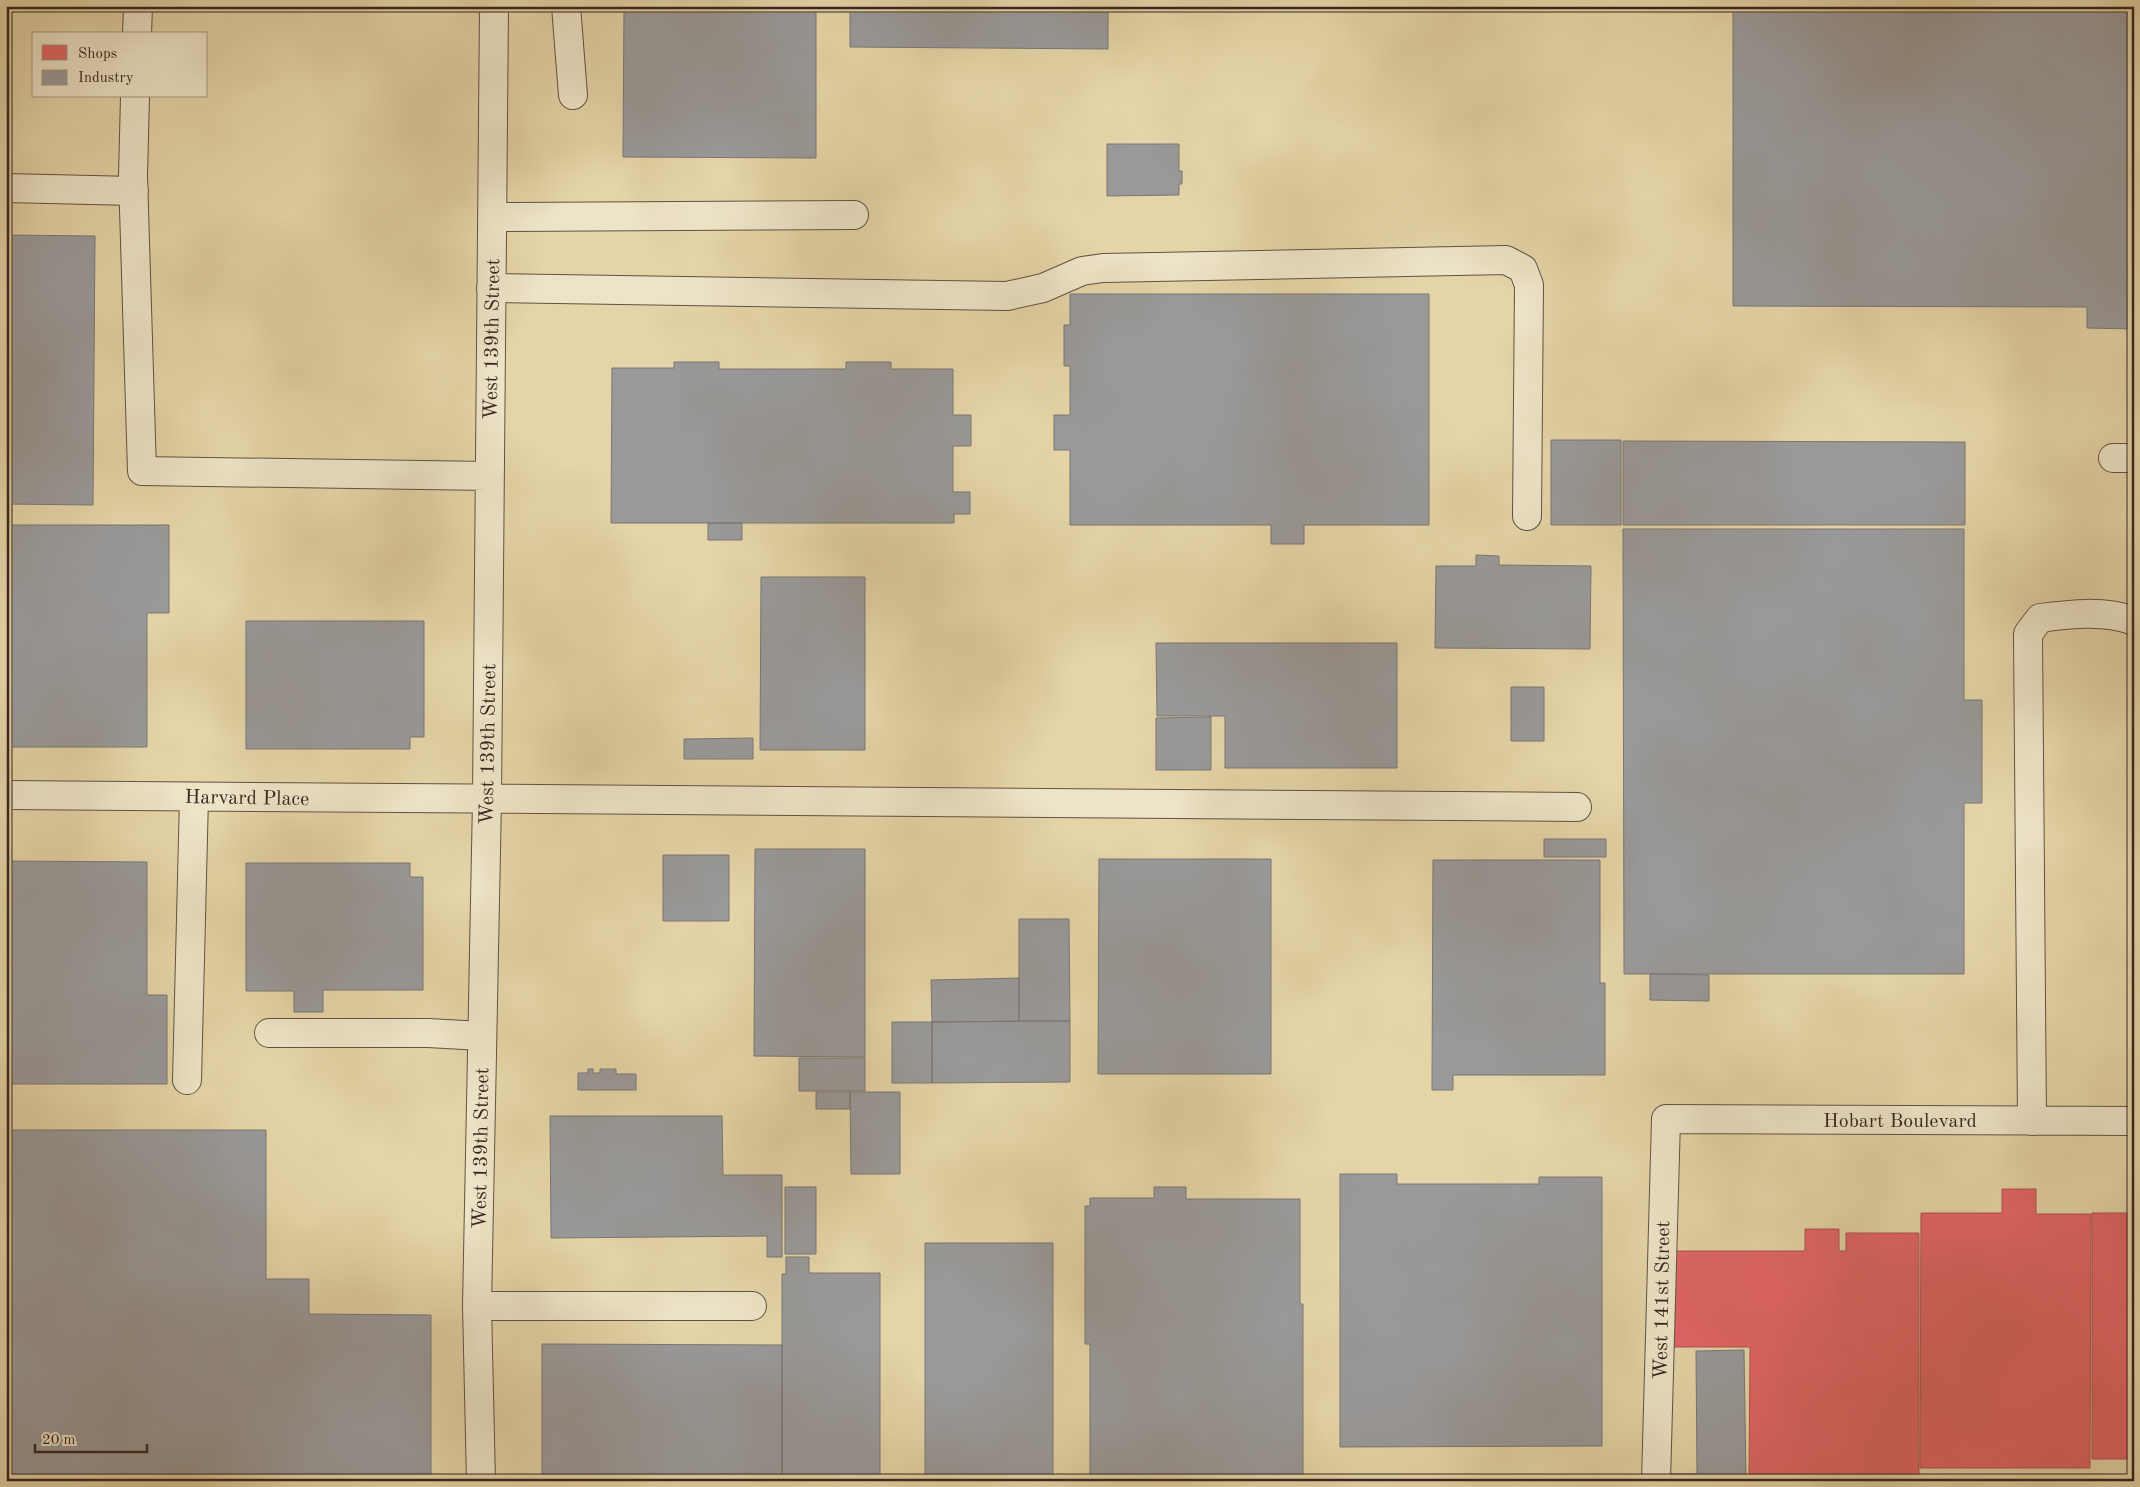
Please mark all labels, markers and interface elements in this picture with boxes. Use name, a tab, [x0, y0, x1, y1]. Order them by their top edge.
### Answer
legend	[32, 32, 208, 98]
text: Shops	[78, 47, 117, 62]
text: Industry	[78, 71, 134, 86]
street label: West 139th Street	[482, 258, 504, 420]
street label: West 139th Street	[478, 663, 500, 825]
street label: Harvard Place	[184, 788, 309, 810]
street label: West 139th Street	[471, 1067, 493, 1229]
street label: Hobart Boulevard	[1823, 1112, 1977, 1132]
street label: West 141st Street	[1652, 1220, 1674, 1380]
scale bar	[35, 1422, 148, 1454]
text: 20 m	[42, 1433, 76, 1448]

